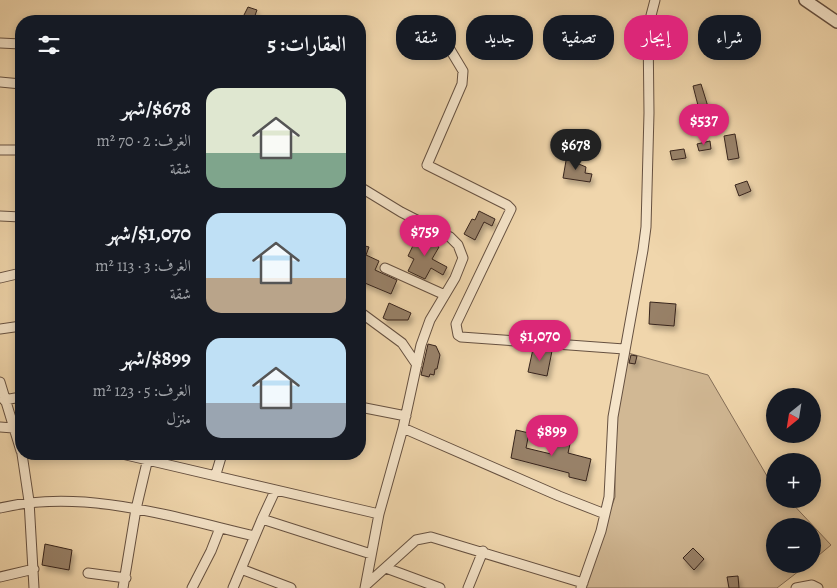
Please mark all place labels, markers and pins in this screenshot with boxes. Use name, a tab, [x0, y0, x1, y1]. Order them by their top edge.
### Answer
pin: $537	[674, 104, 734, 146]
pin: $678	[546, 128, 606, 171]
pin: $759	[395, 214, 455, 257]
pin: $1,070	[499, 320, 581, 362]
pin: $899	[522, 414, 582, 457]

